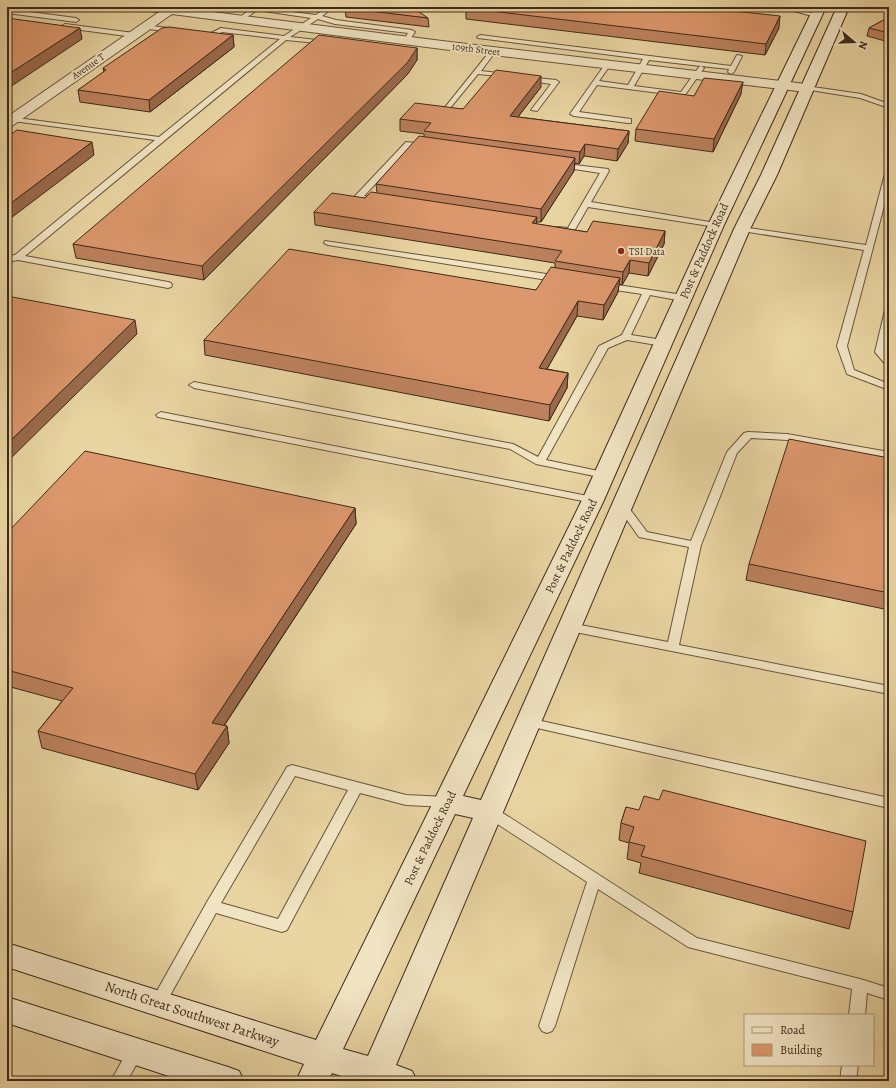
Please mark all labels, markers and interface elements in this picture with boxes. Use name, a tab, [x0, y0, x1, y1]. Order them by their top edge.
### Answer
north arrow	[834, 22, 874, 62]
text: N	[855, 39, 871, 51]
street label: 109th Street	[451, 40, 502, 58]
street label: Avenue T	[68, 50, 107, 83]
street label: Post & Paddock Road	[676, 200, 733, 301]
place label: TSI Data	[629, 245, 665, 258]
marker: TSI Data	[616, 246, 626, 256]
street label: Post & Paddock Road	[541, 496, 601, 596]
street label: Post & Paddock Road	[400, 788, 460, 888]
street label: North Great Southwest Parkway	[102, 977, 282, 1051]
legend	[744, 1014, 874, 1066]
text: Road	[780, 1022, 806, 1038]
text: Building	[780, 1042, 822, 1058]

